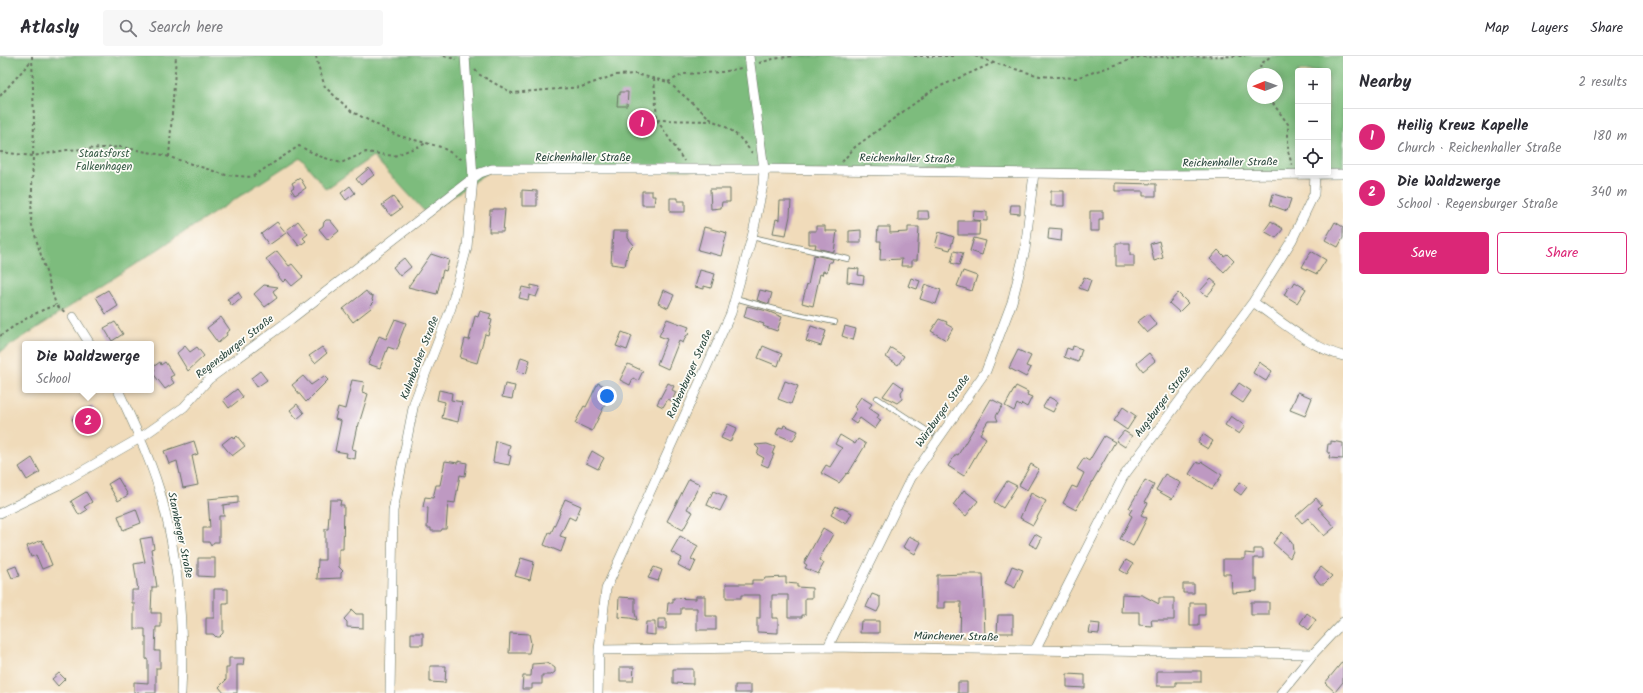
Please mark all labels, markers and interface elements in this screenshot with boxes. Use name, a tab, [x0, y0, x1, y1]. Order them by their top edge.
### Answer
search box	[103, 10, 383, 46]
text: Atlasly	[20, 13, 79, 43]
text: Search here	[149, 16, 223, 40]
icon: search	[117, 17, 139, 39]
text: Map	[1485, 17, 1509, 39]
text: Layers	[1531, 17, 1569, 39]
text: Share	[1591, 17, 1623, 39]
north arrow	[1247, 68, 1283, 104]
map controls	[1295, 68, 1331, 176]
button: +	[1295, 68, 1331, 104]
text: Nearby	[1359, 69, 1411, 96]
text: 2 results	[1579, 72, 1627, 93]
button: −	[1295, 104, 1331, 140]
pin: 1	[629, 108, 655, 138]
text: Heilig Kreuz Kapelle	[1397, 114, 1528, 138]
text: 1	[1370, 126, 1374, 147]
text: 180 m	[1593, 126, 1627, 147]
text: Church · Reichenhaller Straße	[1397, 138, 1561, 159]
button: locate	[1295, 140, 1331, 176]
park label: Staatsforst Falkenhagen	[76, 145, 132, 176]
street label: Reichenhaller Straße	[535, 149, 631, 167]
street label: Reichenhaller Straße	[859, 149, 955, 169]
street label: Reichenhaller Straße	[1182, 153, 1278, 173]
text: Die Waldzwerge	[1397, 170, 1501, 194]
text: 2	[1368, 182, 1376, 203]
text: 340 m	[1590, 182, 1627, 203]
text: School · Regensburger Straße	[1397, 194, 1558, 215]
button: Save	[1359, 232, 1489, 274]
button: Share	[1497, 232, 1627, 274]
street label: Regensburger Straße	[192, 311, 278, 383]
street label: Kulmbacher Straße	[396, 314, 444, 402]
street label: Rothenburger Straße	[662, 327, 718, 421]
popup	[22, 341, 154, 393]
text: Die Waldzwerge	[36, 345, 140, 369]
street label: Augsburger Straße	[1130, 363, 1196, 441]
text: School	[36, 369, 71, 390]
street label: Würzburger Straße	[911, 371, 975, 451]
your location	[597, 386, 617, 406]
pin: 2	[75, 406, 101, 436]
street label: Starnberger Straße	[162, 490, 198, 580]
street label: Münchener Straße	[913, 627, 999, 647]

